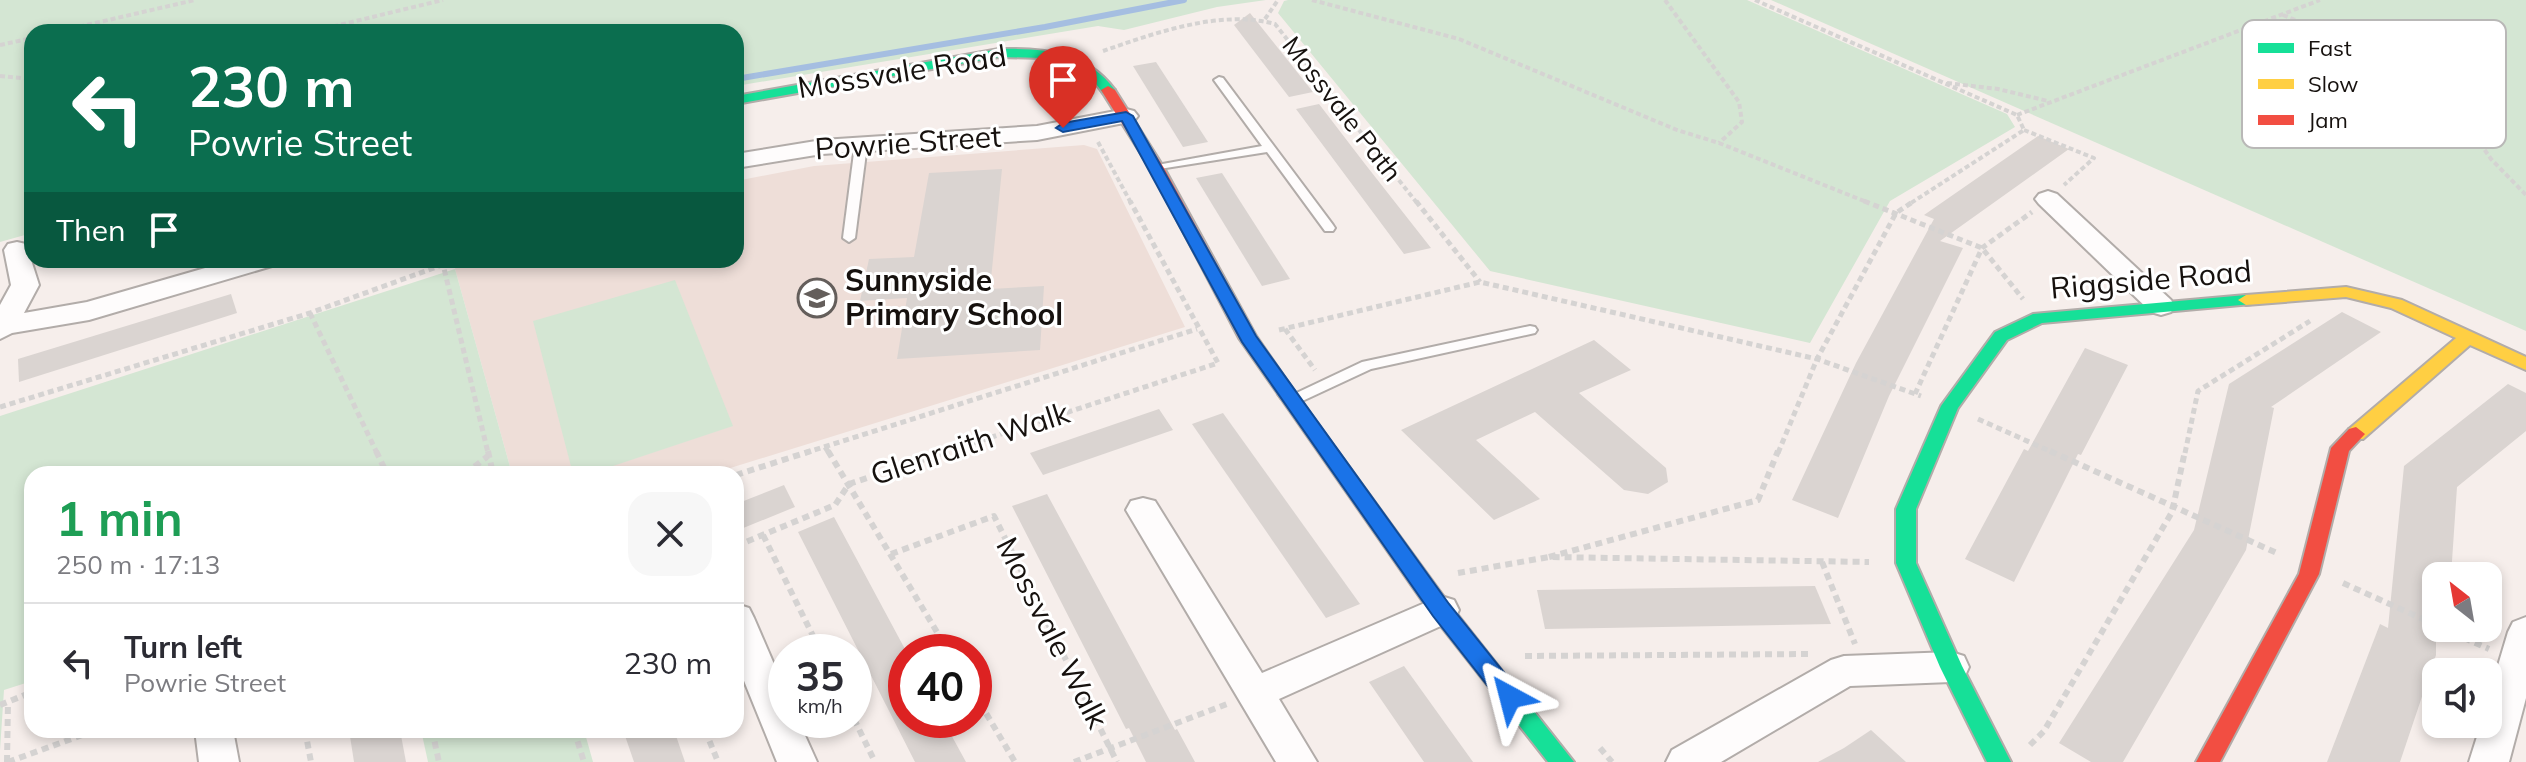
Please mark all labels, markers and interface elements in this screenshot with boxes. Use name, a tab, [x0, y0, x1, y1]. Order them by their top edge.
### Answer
legend	[2242, 20, 2506, 148]
street label: Mossvale Path	[1275, 30, 1409, 188]
text: Fast	[2308, 34, 2352, 62]
street label: Mossvale Road	[795, 36, 1009, 106]
pin	[1029, 46, 1097, 128]
text: 230 m	[188, 51, 355, 121]
icon: left	[56, 56, 160, 160]
icon: arrive	[1041, 58, 1085, 102]
text: Slow	[2308, 70, 2358, 98]
text: Jam	[2308, 106, 2348, 134]
street label: Powrie Street	[813, 117, 1003, 167]
text: Powrie Street	[188, 120, 412, 165]
icon: arrive	[142, 208, 186, 252]
text: Then	[56, 211, 126, 249]
street label: Riggside Road	[2049, 251, 2253, 307]
place label: Sunnyside Primary School	[845, 261, 1063, 333]
school or university icon: Sunnyside Primary School	[796, 277, 838, 319]
street label: Glenraith Walk	[865, 393, 1075, 493]
text: 1 min	[56, 488, 183, 548]
button: close	[628, 492, 712, 576]
street label: Mossvale Walk	[988, 531, 1118, 735]
text: 250 m · 17:13	[56, 548, 220, 581]
north arrow	[2422, 562, 2502, 642]
map controls	[2422, 562, 2502, 738]
text: Turn left	[124, 628, 242, 666]
speed limit sign: 40	[888, 634, 992, 738]
icon: left	[56, 641, 100, 685]
text: 230 m	[624, 644, 712, 682]
text: 35	[796, 651, 844, 701]
position arrow	[1468, 655, 1552, 739]
button: sound	[2422, 658, 2502, 738]
text: Powrie Street	[124, 666, 286, 699]
text: km/h	[797, 693, 843, 718]

